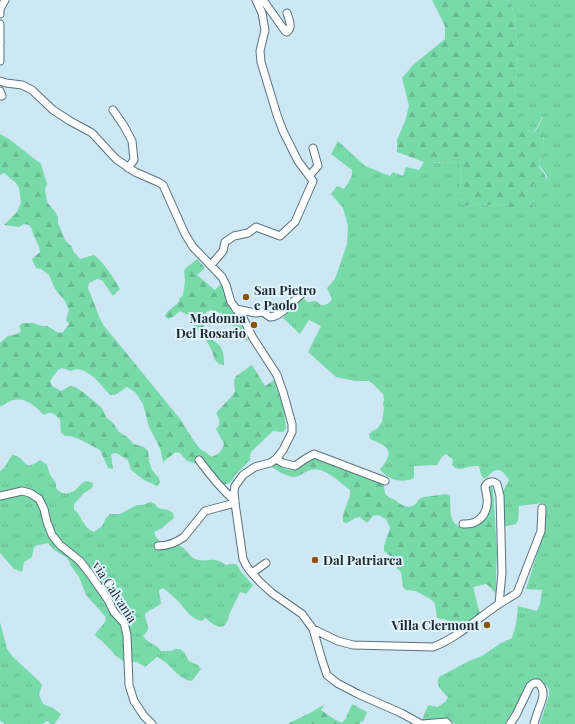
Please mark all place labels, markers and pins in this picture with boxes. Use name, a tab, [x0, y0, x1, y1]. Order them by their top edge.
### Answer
place label: San Pietro e Paolo	[254, 281, 316, 313]
marker: San Pietro e Paolo	[241, 292, 251, 302]
place label: Madonna Del Rosario	[176, 309, 246, 341]
marker: Madonna Del Rosario	[249, 320, 259, 330]
place label: Dal Patriarca	[323, 551, 403, 568]
marker: Dal Patriarca	[310, 555, 320, 565]
place label: Villa Clermont	[390, 616, 479, 633]
marker: Villa Clermont	[482, 620, 492, 630]

